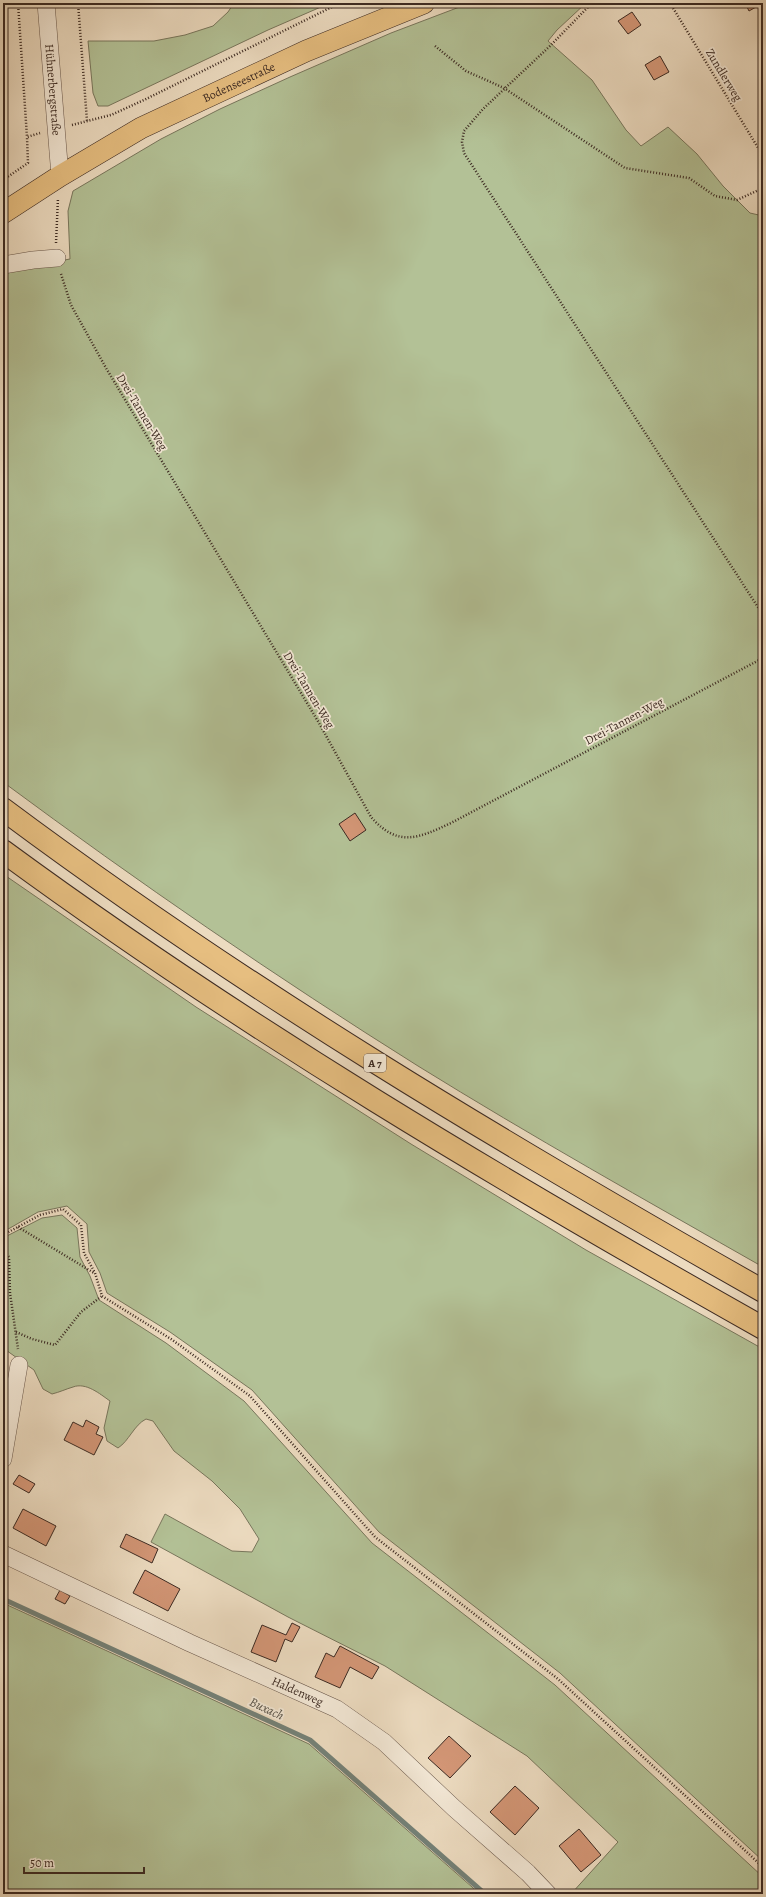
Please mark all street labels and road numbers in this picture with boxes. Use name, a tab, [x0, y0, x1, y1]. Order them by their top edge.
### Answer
street label: Hühnerbergstraße	[41, 43, 65, 136]
street label: Zundlerweg	[702, 46, 746, 104]
street label: Bodenseestraße	[200, 59, 278, 106]
street label: Drei-Tannen-Weg	[113, 371, 171, 453]
street label: Drei-Tannen-Weg	[280, 649, 338, 731]
street label: Drei-Tannen-Weg	[582, 693, 666, 749]
road number: A 7	[364, 1054, 386, 1072]
street label: Haldenweg	[269, 1673, 326, 1710]

